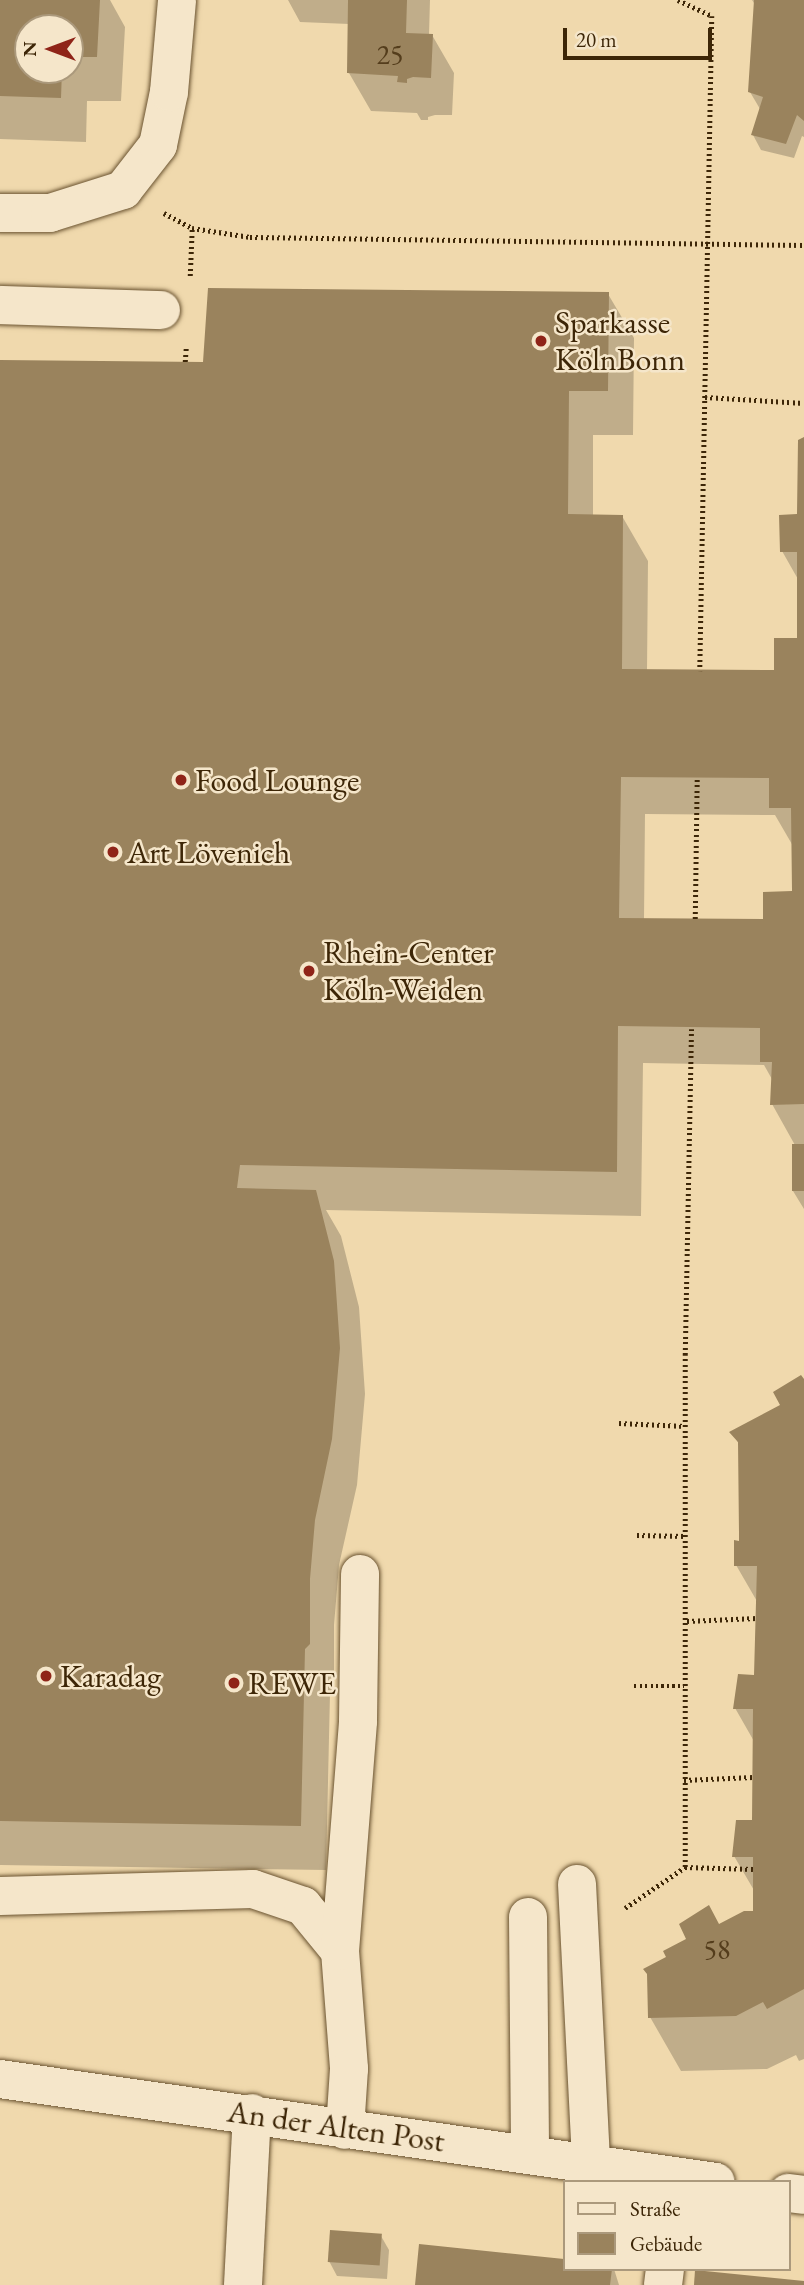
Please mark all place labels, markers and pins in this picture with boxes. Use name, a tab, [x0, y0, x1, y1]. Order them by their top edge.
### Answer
place label: Sparkasse KölnBonn	[555, 304, 685, 379]
marker: Sparkasse KölnBonn	[533, 333, 549, 349]
place label: Food Lounge	[195, 761, 359, 799]
marker: Food Lounge	[173, 772, 189, 788]
place label: Art Lövenich	[127, 833, 290, 871]
marker: Art Lövenich	[105, 844, 121, 860]
place label: Rhein-Center Köln-Weiden	[323, 934, 494, 1009]
marker: Rhein-Center Köln-Weiden	[301, 963, 317, 979]
place label: Karadag	[60, 1657, 161, 1695]
place label: REWE	[248, 1664, 336, 1702]
marker: Karadag	[38, 1668, 54, 1684]
marker: REWE	[226, 1675, 242, 1691]

